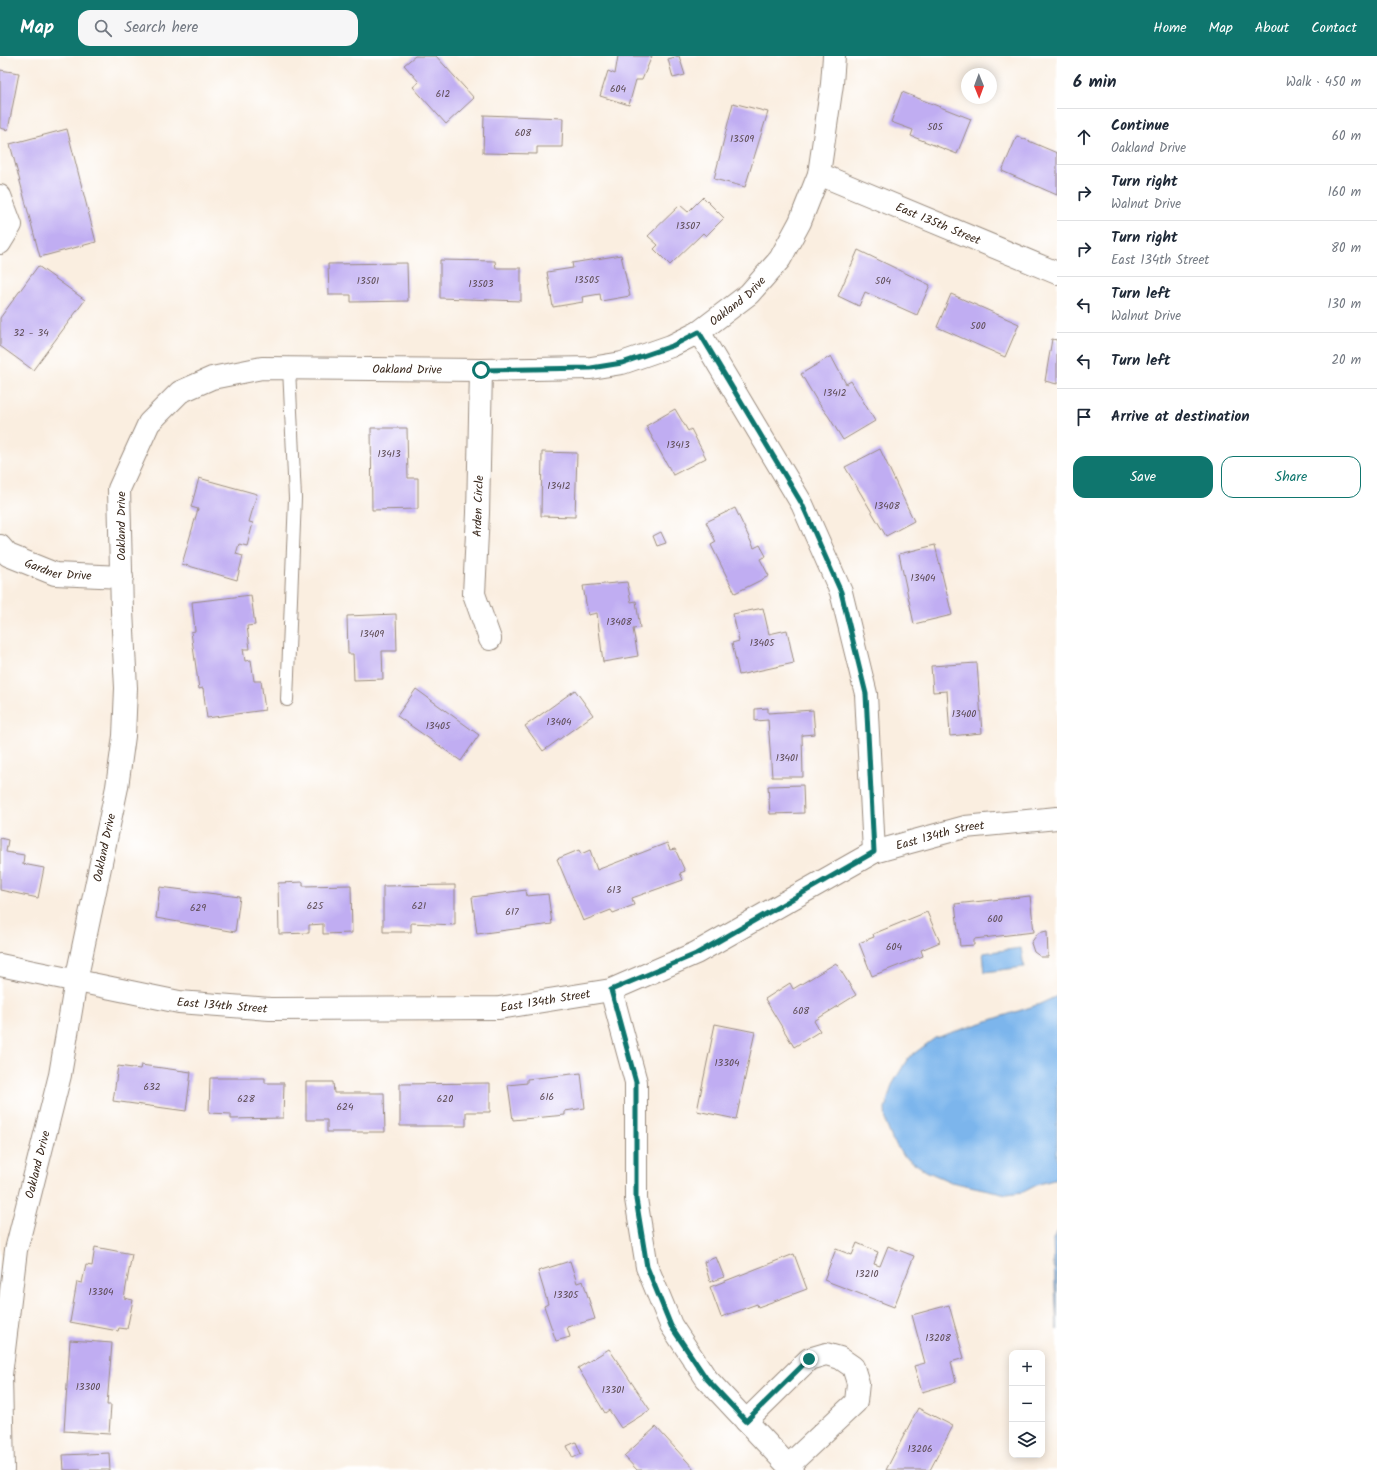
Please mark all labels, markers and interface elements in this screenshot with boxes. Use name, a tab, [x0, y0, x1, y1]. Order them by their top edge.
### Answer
search box	[78, 10, 358, 46]
text: Map	[20, 13, 54, 43]
text: Search here	[124, 16, 198, 40]
icon: search	[92, 17, 114, 39]
text: Home	[1153, 17, 1187, 39]
text: Map	[1209, 17, 1233, 39]
text: About	[1255, 17, 1289, 39]
text: Contact	[1311, 17, 1357, 39]
north arrow	[961, 68, 997, 104]
text: 6 min	[1073, 69, 1117, 96]
text: Walk · 450 m	[1286, 72, 1361, 93]
house number: 604	[610, 81, 627, 97]
house number: 612	[436, 86, 450, 102]
text: Continue	[1111, 114, 1169, 138]
house number: 505	[927, 119, 943, 135]
house number: 608	[515, 125, 532, 141]
icon: ahead	[1073, 126, 1095, 148]
text: 60 m	[1332, 126, 1361, 147]
house number: 13509	[730, 131, 754, 147]
text: Oakland Drive	[1111, 138, 1186, 159]
text: Turn right	[1111, 170, 1178, 194]
icon: right	[1073, 182, 1095, 204]
text: 160 m	[1328, 182, 1361, 203]
text: Walnut Drive	[1111, 194, 1181, 215]
street label: East 135th Street	[892, 198, 984, 250]
house number: 13507	[676, 218, 700, 234]
text: Turn right	[1111, 226, 1178, 250]
icon: right	[1073, 238, 1095, 260]
text: 80 m	[1331, 238, 1361, 259]
text: East 134th Street	[1111, 250, 1209, 271]
house number: 13505	[575, 272, 600, 288]
street label: Oakland Drive	[705, 272, 771, 331]
house number: 13501	[357, 273, 379, 289]
house number: 504	[875, 273, 891, 289]
house number: 13503	[469, 276, 494, 292]
text: Turn left	[1111, 282, 1171, 306]
icon: left	[1073, 294, 1095, 316]
text: 130 m	[1327, 294, 1361, 315]
text: Walnut Drive	[1111, 306, 1181, 327]
house number: 500	[970, 318, 986, 334]
house number: 32 - 34	[13, 325, 49, 341]
text: Turn left	[1111, 349, 1171, 373]
icon: left	[1073, 350, 1095, 372]
text: 20 m	[1331, 350, 1361, 371]
street label: Oakland Drive	[372, 360, 443, 380]
route start	[472, 361, 490, 379]
house number: 13412	[823, 385, 847, 401]
text: Arrive at destination	[1111, 405, 1250, 429]
icon: arrive	[1073, 406, 1095, 428]
house number: 13413	[666, 437, 690, 453]
house number: 13413	[377, 446, 401, 462]
button: Save	[1073, 456, 1213, 498]
button: Share	[1221, 456, 1361, 498]
street label: Arden Circle	[468, 474, 489, 537]
house number: 13412	[547, 478, 571, 494]
street label: Oakland Drive	[112, 491, 131, 561]
house number: 13408	[874, 498, 901, 514]
street label: Gardner Drive	[22, 554, 93, 586]
house number: 13404	[911, 570, 936, 586]
house number: 13408	[606, 614, 633, 630]
house number: 13409	[360, 626, 384, 642]
house number: 13405	[750, 635, 775, 651]
house number: 13400	[952, 706, 976, 722]
house number: 13404	[547, 714, 572, 730]
house number: 13405	[426, 718, 451, 734]
house number: 13401	[776, 750, 798, 766]
street label: Oakland Drive	[88, 811, 121, 884]
street label: East 134th Street	[893, 816, 985, 856]
house number: 613	[607, 882, 621, 898]
house number: 625	[307, 898, 324, 914]
house number: 621	[412, 898, 426, 914]
house number: 629	[190, 900, 206, 916]
house number: 617	[505, 904, 519, 920]
house number: 600	[987, 911, 1003, 927]
house number: 604	[886, 939, 903, 955]
street label: East 134th Street	[499, 984, 592, 1018]
street label: East 134th Street	[176, 993, 268, 1019]
house number: 608	[793, 1003, 810, 1019]
house number: 13304	[714, 1055, 740, 1071]
house number: 632	[143, 1079, 161, 1095]
house number: 616	[540, 1089, 554, 1105]
house number: 628	[237, 1091, 256, 1107]
house number: 620	[437, 1091, 453, 1107]
house number: 624	[337, 1099, 354, 1115]
street label: Oakland Drive	[20, 1128, 56, 1201]
house number: 13210	[856, 1266, 878, 1282]
house number: 13304	[88, 1284, 114, 1300]
house number: 13305	[554, 1287, 579, 1303]
house number: 13208	[925, 1330, 952, 1346]
route end	[800, 1350, 818, 1368]
map controls	[1009, 1350, 1045, 1458]
button: +	[1009, 1350, 1045, 1386]
house number: 13300	[76, 1379, 100, 1395]
house number: 13301	[602, 1382, 624, 1398]
button: −	[1009, 1386, 1045, 1422]
button: layers	[1009, 1422, 1045, 1458]
house number: 13206	[907, 1441, 933, 1457]

